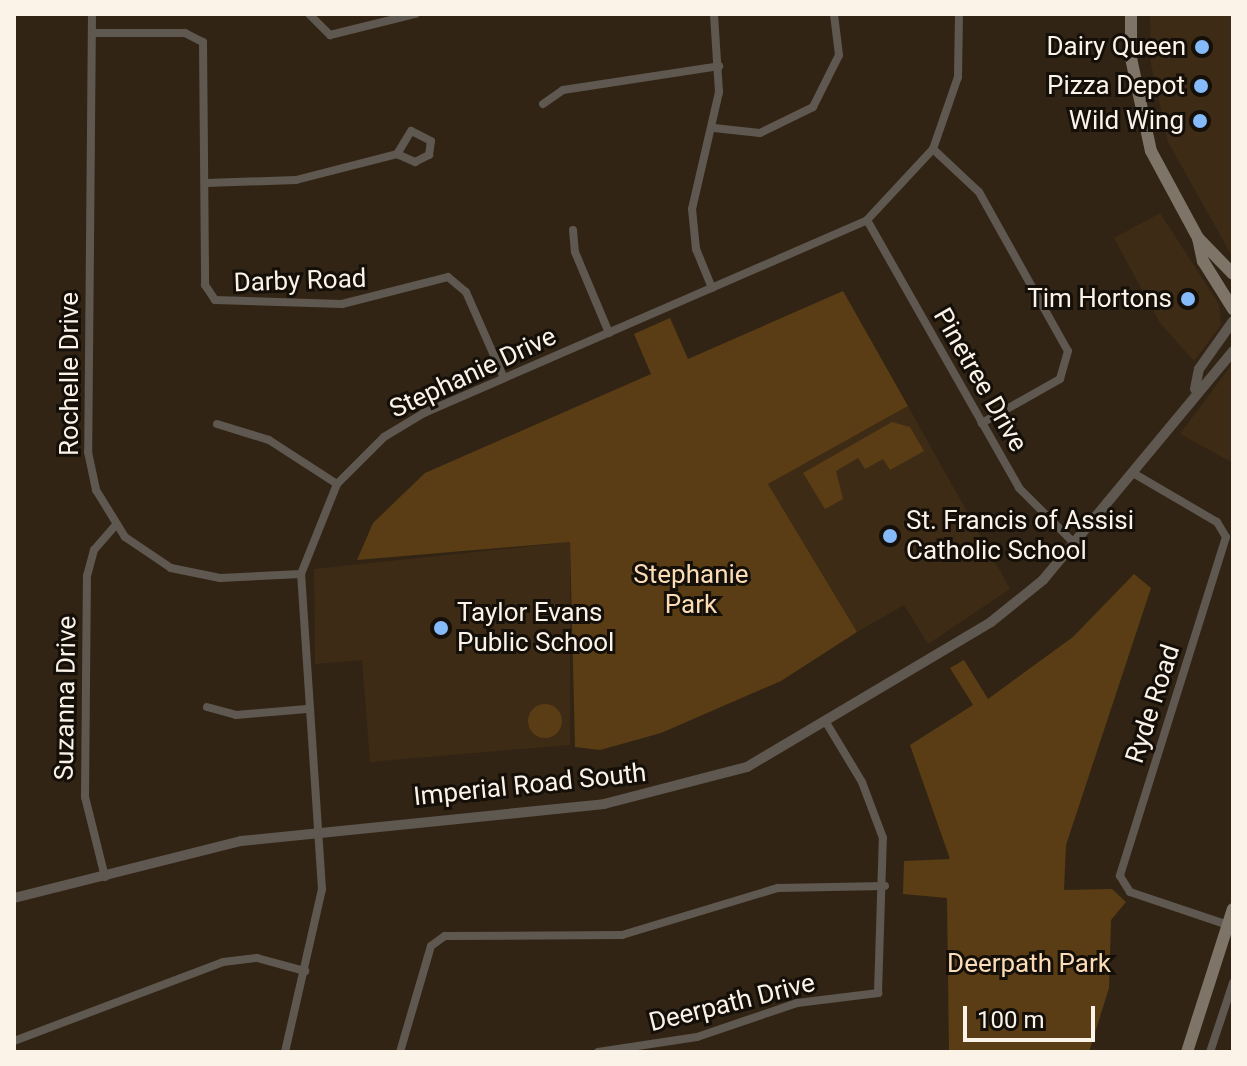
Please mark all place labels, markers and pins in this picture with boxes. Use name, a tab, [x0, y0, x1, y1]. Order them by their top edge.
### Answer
place label: Dairy Queen	[1047, 31, 1186, 63]
marker: Dairy Queen	[1193, 38, 1211, 56]
place label: Pizza Depot	[1047, 70, 1185, 102]
marker: Pizza Depot	[1192, 77, 1210, 95]
place label: Wild Wing	[1069, 105, 1184, 137]
marker: Wild Wing	[1191, 112, 1209, 130]
place label: Tim Hortons	[1027, 283, 1172, 315]
marker: Tim Hortons	[1179, 290, 1197, 308]
place label: St. Francis of Assisi Catholic School	[906, 505, 1134, 566]
marker: St. Francis of Assisi Catholic School	[881, 527, 899, 545]
place label: Taylor Evans Public School	[457, 597, 614, 658]
marker: Taylor Evans Public School	[432, 619, 450, 637]

